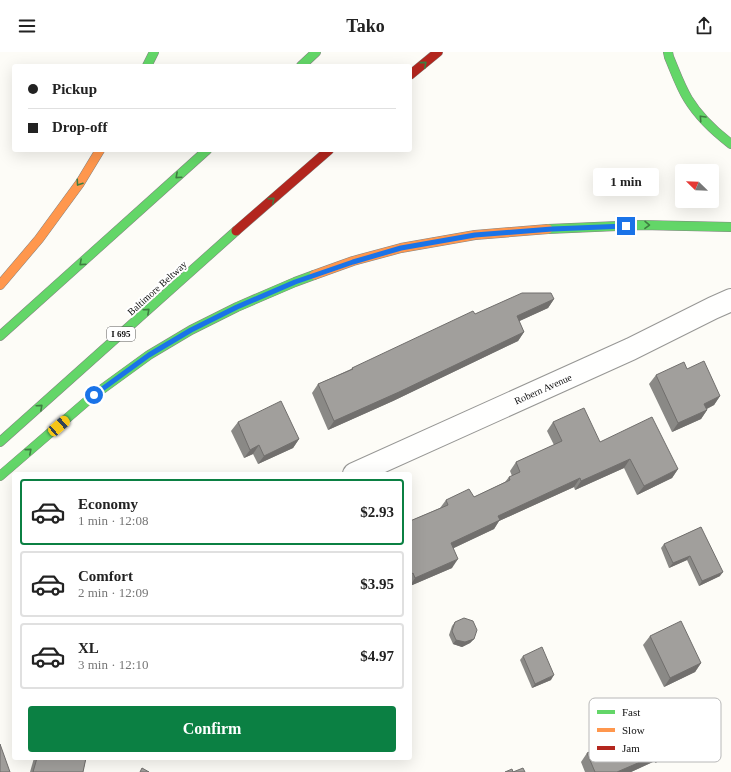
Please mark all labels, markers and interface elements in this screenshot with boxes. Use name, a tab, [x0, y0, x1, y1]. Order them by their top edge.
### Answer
icon: menu	[16, 15, 38, 37]
icon: share	[693, 15, 715, 37]
text: Tako	[346, 16, 385, 36]
one-way arrow	[419, 61, 427, 68]
text: Pickup	[52, 81, 97, 97]
one-way arrow	[700, 115, 707, 123]
text: Drop-off	[52, 119, 108, 135]
north arrow	[675, 164, 719, 208]
map controls	[675, 164, 719, 208]
callout: 1 min	[593, 168, 659, 196]
one-way arrow	[176, 171, 183, 178]
text: 1 min	[610, 174, 642, 189]
one-way arrow	[77, 179, 84, 186]
one-way arrow	[267, 198, 274, 205]
route end	[617, 217, 635, 235]
one-way arrow	[644, 221, 650, 230]
one-way arrow	[79, 258, 86, 265]
street label: Baltimore Beltway	[125, 259, 189, 317]
one-way arrow	[142, 308, 150, 316]
road number: I 695	[107, 327, 135, 341]
street label: Robern Avenue	[513, 371, 574, 407]
route start	[85, 386, 103, 404]
one-way arrow	[35, 405, 42, 412]
car	[46, 414, 72, 438]
one-way arrow	[25, 448, 32, 455]
icon: car	[30, 494, 66, 530]
text: Economy	[78, 496, 138, 512]
text: $2.93	[360, 504, 394, 520]
text: 1 min · 12:08	[78, 513, 148, 528]
icon: car	[30, 566, 66, 602]
text: Comfort	[78, 568, 133, 584]
text: $3.95	[360, 576, 394, 592]
text: 2 min · 12:09	[78, 585, 148, 600]
icon: car	[30, 638, 66, 674]
text: XL	[78, 640, 99, 656]
text: $4.97	[360, 648, 394, 664]
text: 3 min · 12:10	[78, 657, 148, 672]
legend	[589, 698, 721, 762]
button: Confirm	[28, 706, 396, 752]
text: Fast	[622, 706, 640, 718]
text: Slow	[622, 724, 645, 736]
text: Jam	[622, 742, 640, 754]

